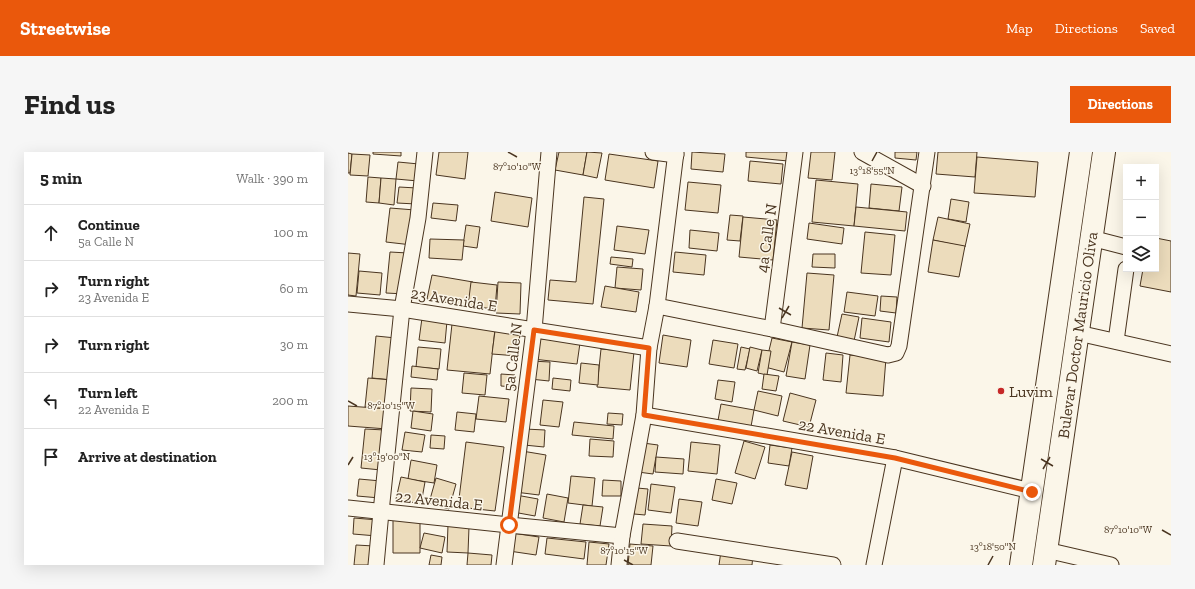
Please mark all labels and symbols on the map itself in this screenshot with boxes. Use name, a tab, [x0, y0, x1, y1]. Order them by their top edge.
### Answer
text: 87°10'10"W	[493, 161, 542, 173]
text: 13°18'55"N	[849, 165, 895, 177]
street label: 4a Calle N	[752, 202, 781, 274]
street label: Bulevar Doctor Mauricio Oliva	[1054, 230, 1101, 440]
street label: 23 Avenida E	[409, 283, 499, 316]
street label: 5a Calle N	[499, 321, 526, 393]
place label: Luvim	[1009, 382, 1053, 401]
marker: Luvim	[996, 386, 1006, 396]
text: 87°10'15"W	[367, 400, 415, 412]
street label: 22 Avenida E	[797, 415, 887, 448]
text: 13°19'00"N	[364, 451, 411, 463]
route end	[1023, 483, 1041, 501]
street label: 22 Avenida E	[394, 486, 484, 515]
route start	[500, 516, 518, 534]
text: 87°10'10"W	[1104, 524, 1153, 536]
text: 13°18'50"N	[970, 541, 1017, 553]
text: 87°10'15"W	[600, 545, 648, 557]

